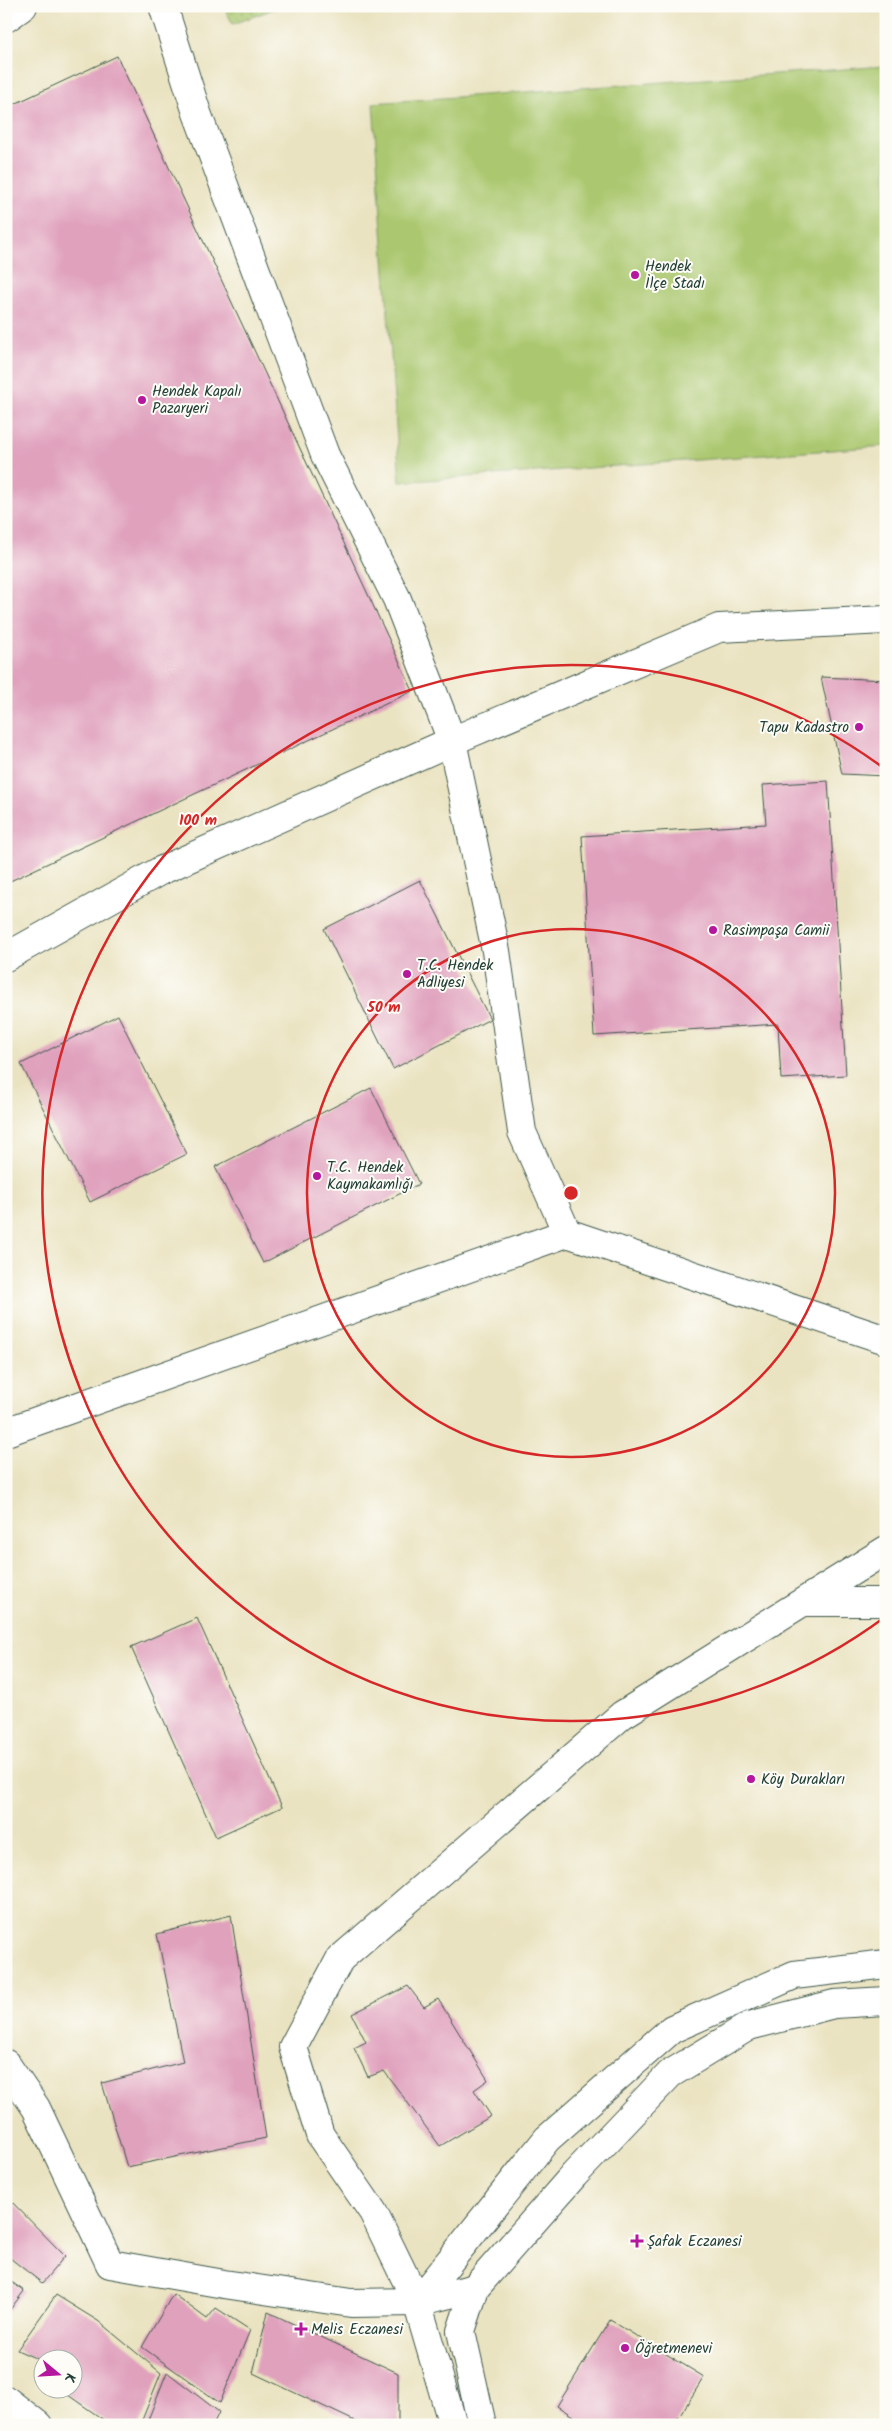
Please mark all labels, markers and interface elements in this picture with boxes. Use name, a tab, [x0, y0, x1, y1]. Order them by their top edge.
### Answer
place label: Hendek İlçe Stadı	[645, 255, 705, 296]
marker: Hendek İlçe Stadı	[629, 269, 641, 281]
place label: Hendek Kapalı Pazaryeri	[152, 380, 242, 421]
marker: Hendek Kapalı Pazaryeri	[136, 394, 148, 406]
place label: Tapu Kadastro	[759, 716, 849, 740]
marker: Tapu Kadastro	[853, 721, 865, 733]
text: 100 m	[179, 809, 217, 833]
place label: Rasimpaşa Camii	[723, 919, 831, 943]
marker: Rasimpaşa Camii	[707, 924, 719, 936]
place label: T.C. Hendek Adliyesi	[417, 954, 494, 995]
marker: T.C. Hendek Adliyesi	[401, 968, 413, 980]
text: 50 m	[366, 996, 401, 1020]
place label: T.C. Hendek Kaymakamlığı	[327, 1156, 414, 1197]
marker: T.C. Hendek Kaymakamlığı	[311, 1170, 323, 1182]
centre of rings	[562, 1184, 580, 1202]
place label: Köy Durakları	[761, 1768, 845, 1792]
marker: Köy Durakları	[745, 1773, 757, 1785]
place label: Şafak Eczanesi	[647, 2230, 743, 2254]
marker: Şafak Eczanesi	[631, 2235, 643, 2247]
place label: Melis Eczanesi	[311, 2318, 404, 2342]
marker: Melis Eczanesi	[295, 2323, 307, 2335]
place label: Öğretmenevi	[635, 2337, 714, 2361]
marker: Öğretmenevi	[619, 2342, 631, 2354]
north arrow	[32, 2348, 82, 2398]
text: K	[57, 2370, 81, 2386]

